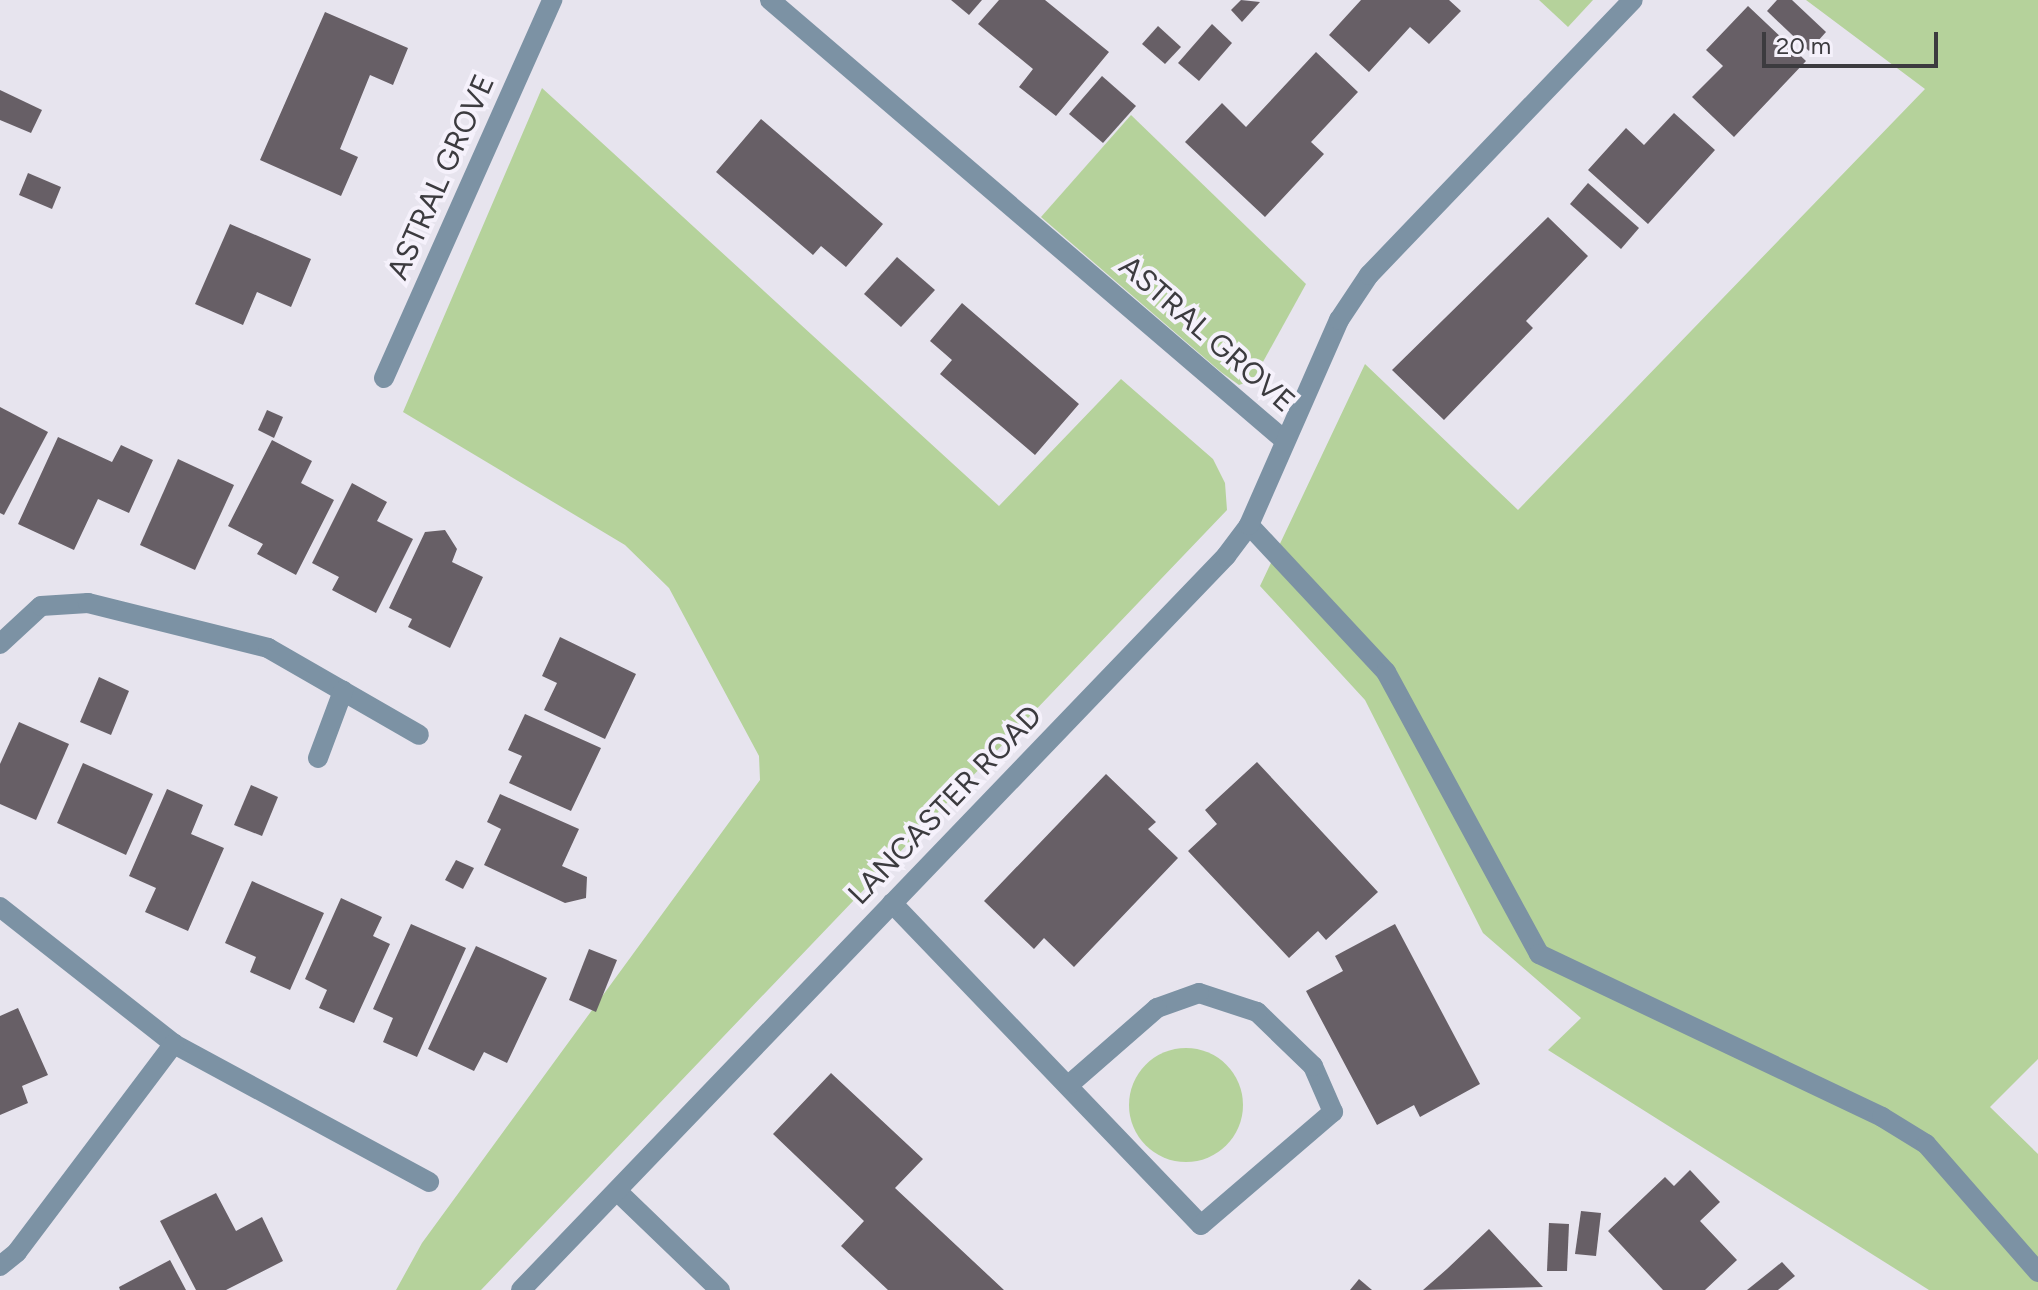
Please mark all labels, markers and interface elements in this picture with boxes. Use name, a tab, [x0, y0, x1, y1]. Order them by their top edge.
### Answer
scale bar	[1766, 16, 1942, 66]
text: 20 m	[1776, 31, 1831, 60]
street label: ASTRAL GROVE	[380, 69, 502, 285]
street label: ASTRAL GROVE	[1112, 248, 1302, 420]
street label: LANCASTER ROAD	[841, 698, 1049, 912]

